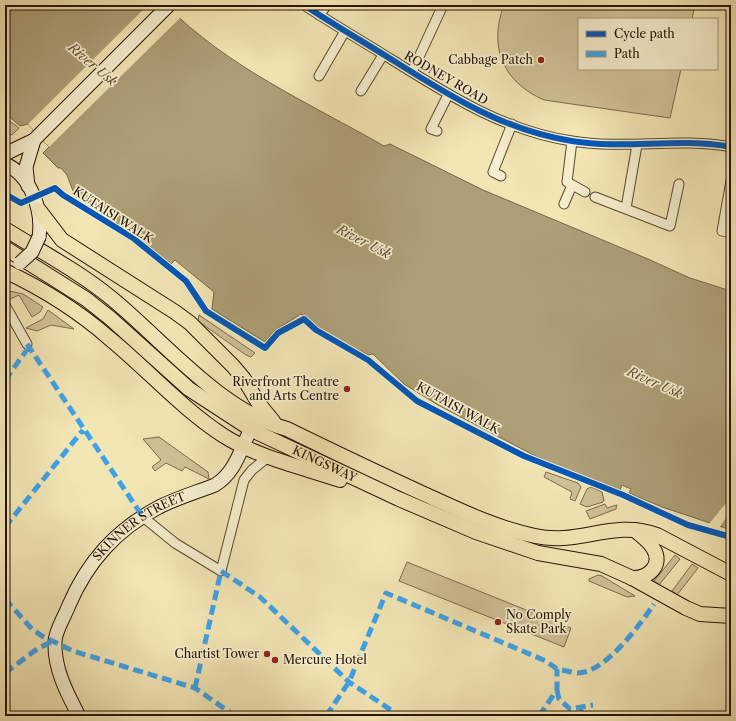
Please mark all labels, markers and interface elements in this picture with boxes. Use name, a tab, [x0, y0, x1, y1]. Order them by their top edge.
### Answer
legend	[578, 18, 718, 70]
text: Cycle path	[614, 26, 675, 41]
water label: River Usk	[65, 38, 121, 89]
text: Path	[614, 46, 640, 61]
street label: RODNEY ROAD	[402, 47, 491, 108]
place label: Cabbage Patch	[448, 52, 533, 67]
marker: Cabbage Patch	[536, 55, 546, 65]
street label: KUTAISI WALK	[70, 183, 157, 246]
water label: River Usk	[333, 220, 394, 262]
water label: River Usk	[624, 362, 685, 401]
place label: Riverfront Theatre and Arts Centre	[232, 374, 339, 403]
street label: KUTAISI WALK	[414, 379, 503, 437]
marker: Riverfront Theatre and Arts Centre	[342, 384, 352, 394]
street label: KINGSWAY	[290, 442, 360, 485]
street label: SKINNER STREET	[89, 488, 188, 564]
place label: No Comply Skate Park	[506, 607, 572, 636]
marker: No Comply Skate Park	[493, 617, 503, 627]
place label: Chartist Tower	[174, 646, 259, 661]
marker: Chartist Tower	[262, 649, 272, 659]
place label: Mercure Hotel	[283, 652, 367, 667]
marker: Mercure Hotel	[270, 655, 280, 665]

